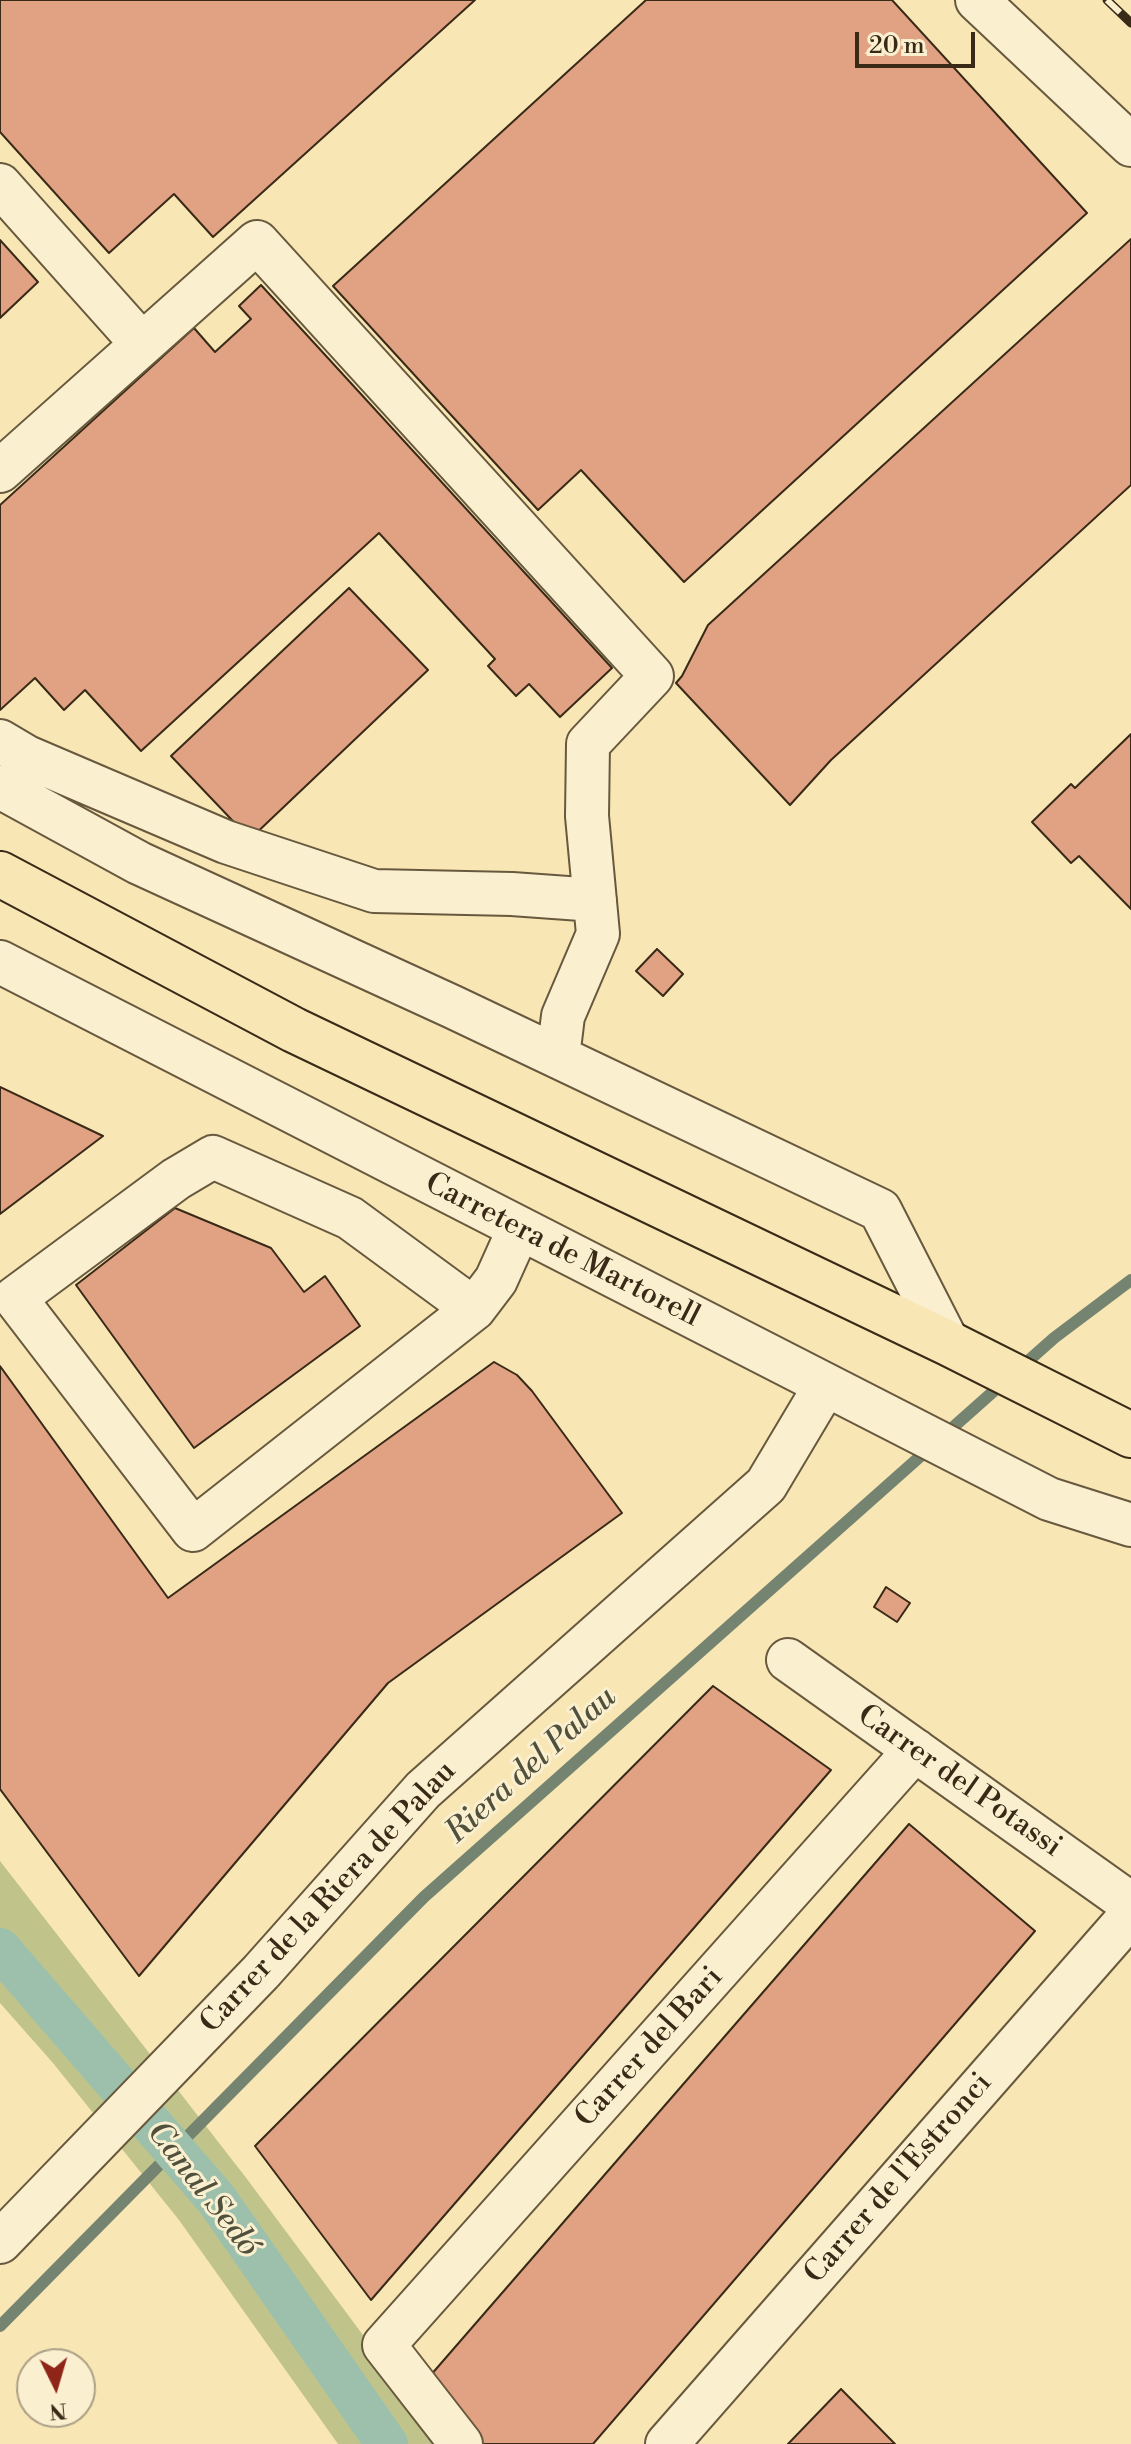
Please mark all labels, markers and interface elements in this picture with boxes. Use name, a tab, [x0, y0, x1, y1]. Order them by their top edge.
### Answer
scale bar	[859, 16, 979, 66]
text: 20 m	[869, 31, 925, 61]
street label: Carretera de Martorell	[419, 1166, 705, 1336]
water label: Riera del Palau	[439, 1679, 625, 1853]
street label: Carrer del Potassi	[850, 1698, 1068, 1866]
street label: Carrer de la Riera de Palau	[194, 1755, 464, 2041]
street label: Carrer del Bari	[569, 1960, 731, 2136]
street label: Carrer de l'Estronci	[798, 2066, 1000, 2292]
water label: Canal Sedó	[137, 2115, 267, 2265]
north arrow	[16, 2348, 96, 2428]
text: N	[48, 2396, 68, 2425]

